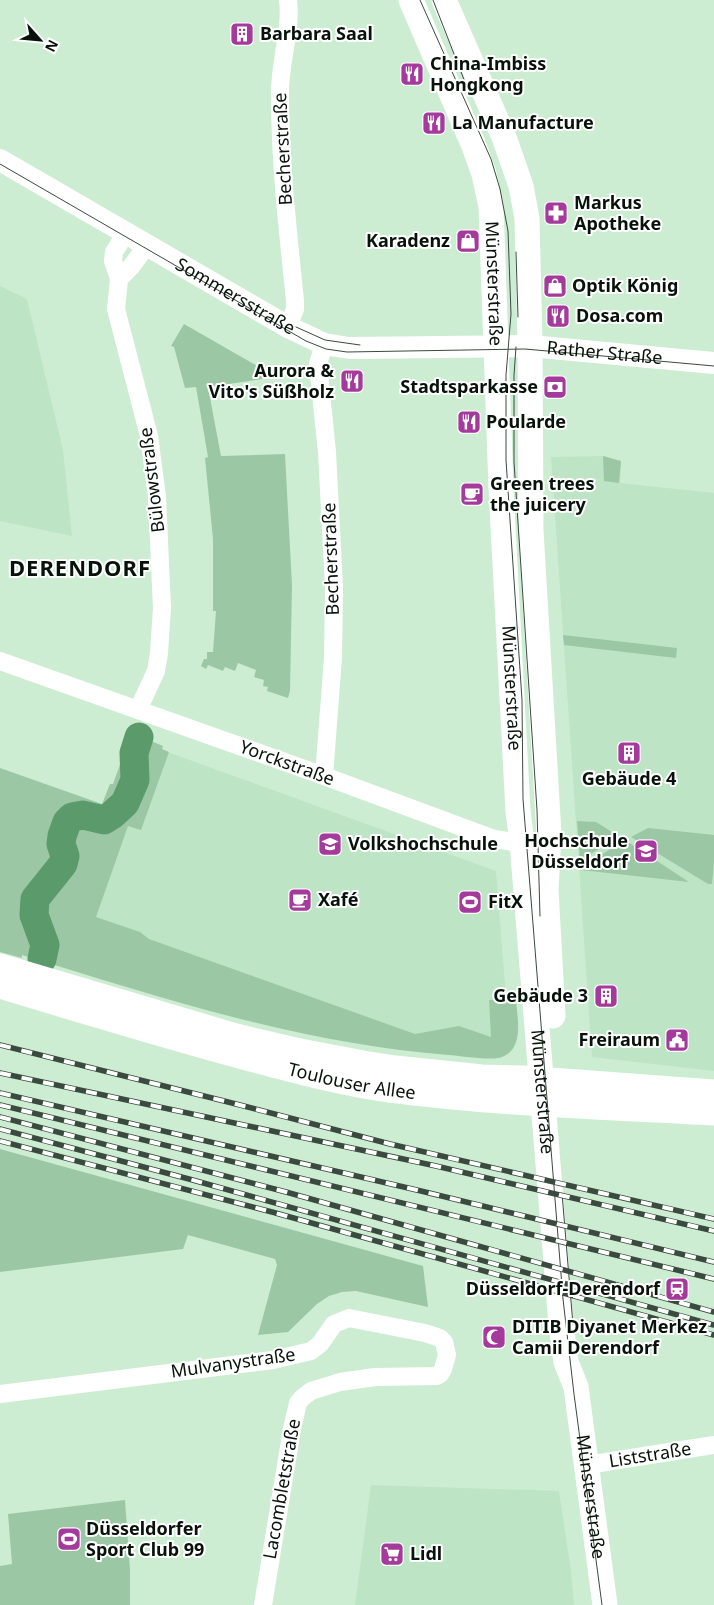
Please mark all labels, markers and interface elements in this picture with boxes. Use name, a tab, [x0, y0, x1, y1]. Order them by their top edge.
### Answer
north arrow	[15, 15, 65, 65]
building icon: Barbara Saal	[229, 21, 255, 47]
place label: Barbara Saal	[260, 21, 373, 45]
text: N	[41, 37, 63, 56]
place label: China-Imbiss Hongkong	[430, 51, 546, 96]
restaurant icon: China-Imbiss Hongkong	[399, 61, 425, 87]
street label: Becherstraße	[267, 92, 297, 206]
restaurant icon: La Manufacture	[421, 110, 447, 136]
place label: La Manufacture	[452, 110, 594, 134]
place label: Markus Apotheke	[574, 190, 661, 235]
pharmacy icon: Markus Apotheke	[543, 200, 569, 226]
street label: Münsterstraße	[481, 220, 509, 346]
place label: Karadenz	[366, 228, 450, 252]
shop icon: Karadenz	[455, 228, 481, 254]
street label: Sommersstraße	[172, 251, 299, 340]
shop icon: Optik König	[542, 273, 568, 299]
place label: Optik König	[572, 273, 678, 297]
restaurant icon: Dosa.com	[545, 303, 571, 329]
place label: Dosa.com	[576, 303, 663, 327]
street label: Rather Straße	[546, 335, 664, 369]
place label: Aurora & Vito's Süßholz	[209, 358, 334, 403]
restaurant icon: Aurora & Vito's Süßholz	[339, 368, 365, 394]
place label: Stadtsparkasse	[400, 374, 538, 398]
bank icon: Stadtsparkasse	[542, 374, 568, 400]
restaurant icon: Poularde	[456, 409, 482, 435]
place label: Poularde	[486, 409, 566, 433]
street label: Bülowstraße	[133, 426, 169, 534]
place label: Green trees the juicery	[490, 471, 595, 516]
cafe icon: Green trees the juicery	[459, 481, 485, 507]
street label: Becherstraße	[316, 502, 344, 616]
district label: DERENDORF	[9, 552, 151, 582]
street label: Münsterstraße	[497, 625, 528, 751]
street label: Yorckstraße	[237, 734, 338, 790]
building icon: Gebäude 4	[616, 740, 642, 766]
place label: Gebäude 4	[582, 766, 676, 790]
place label: Hochschule Düsseldorf	[524, 828, 629, 873]
school or university icon: Volkshochschule	[317, 831, 343, 857]
place label: Volkshochschule	[348, 831, 498, 855]
school or university icon: Hochschule Düsseldorf	[633, 838, 659, 864]
cafe icon: Xafé	[287, 887, 313, 913]
place label: Xafé	[318, 887, 359, 911]
sports icon: FitX	[457, 889, 483, 915]
place label: FitX	[488, 889, 523, 913]
place label: Gebäude 3	[493, 983, 588, 1007]
building icon: Gebäude 3	[593, 983, 619, 1009]
place label: Freiraum	[579, 1027, 660, 1051]
public building icon: Freiraum	[664, 1027, 690, 1053]
street label: Münsterstraße	[526, 1028, 560, 1155]
street label: Toulouser Allee	[286, 1056, 417, 1104]
place label: Düsseldorf-Derendorf	[466, 1276, 661, 1300]
station icon: Düsseldorf-Derendorf	[664, 1276, 690, 1302]
place label: DITIB Diyanet Merkez Camii Derendorf	[512, 1314, 707, 1359]
mosque icon: DITIB Diyanet Merkez Camii Derendorf	[481, 1324, 507, 1350]
street label: Mulvanystraße	[169, 1341, 297, 1383]
street label: Lacombletstraße	[257, 1417, 305, 1561]
street label: Münsterstraße	[571, 1433, 612, 1560]
street label: Liststraße	[607, 1436, 693, 1472]
place label: Düsseldorfer Sport Club 99	[86, 1516, 204, 1561]
sports icon: Düsseldorfer Sport Club 99	[56, 1526, 82, 1552]
supermarket icon: Lidl	[379, 1541, 405, 1567]
place label: Lidl	[410, 1541, 442, 1565]

